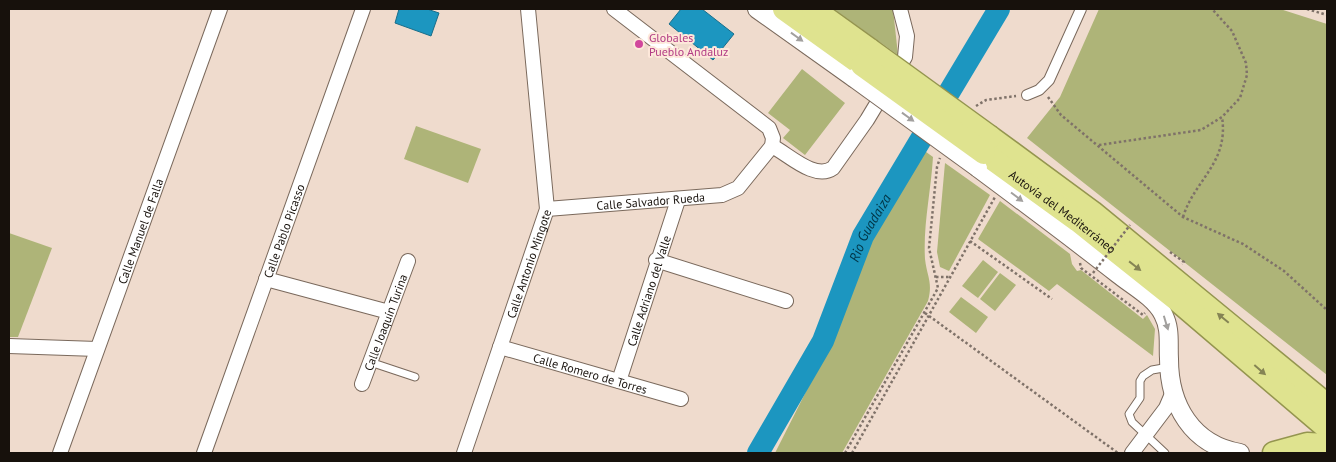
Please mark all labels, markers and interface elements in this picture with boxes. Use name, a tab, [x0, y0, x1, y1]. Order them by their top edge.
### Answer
place label: Globales Pueblo Andaluz	[649, 30, 728, 59]
one-way arrow	[790, 32, 804, 42]
marker: Globales Pueblo Andaluz	[633, 38, 645, 50]
one-way arrow	[901, 112, 915, 122]
street label: Autovía del Mediterráneo	[1006, 166, 1119, 256]
street label: Calle Manuel de Falla	[114, 176, 166, 286]
street label: Calle Pablo Picasso	[260, 182, 307, 280]
street label: Calle Salvador Rueda	[596, 189, 706, 213]
water label: Rio Guadaiza	[845, 191, 895, 265]
one-way arrow	[1010, 192, 1023, 203]
street label: Calle Antonio Mingote	[503, 207, 554, 320]
street label: Calle Adriano del Valle	[623, 233, 674, 348]
one-way arrow	[1128, 261, 1141, 272]
street label: Calle Joaquín Turina	[360, 272, 410, 373]
one-way arrow	[1217, 312, 1230, 323]
one-way arrow	[1163, 316, 1171, 331]
street label: Calle Romero de Torres	[532, 349, 649, 396]
one-way arrow	[1253, 365, 1266, 376]

